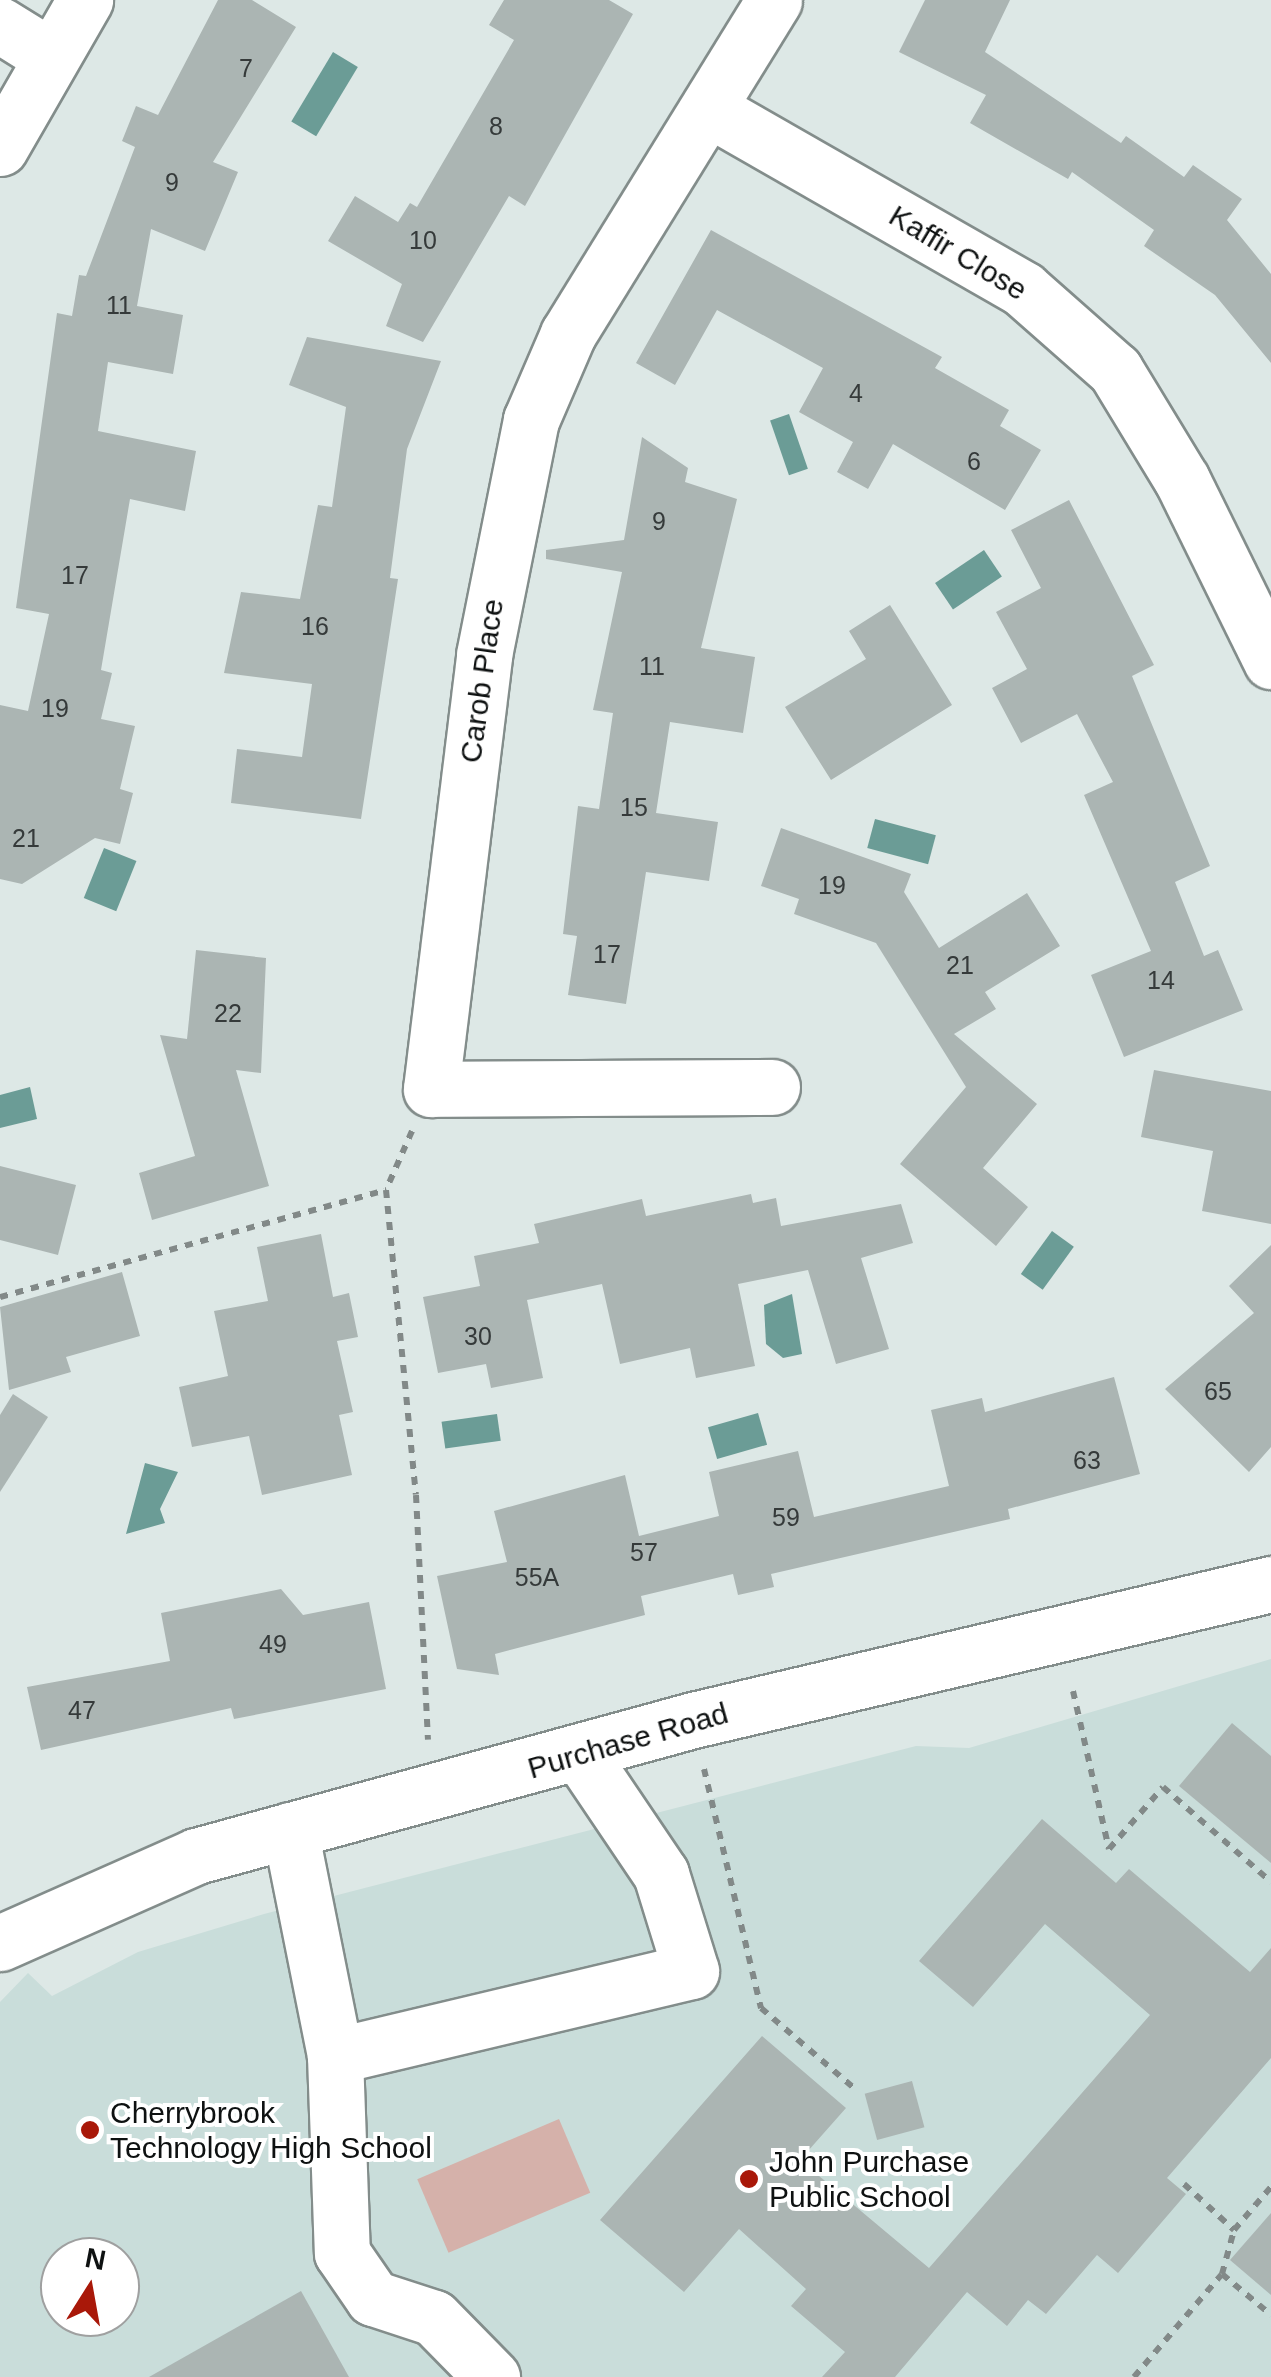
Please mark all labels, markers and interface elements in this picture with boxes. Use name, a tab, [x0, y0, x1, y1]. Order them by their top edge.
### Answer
house number: 7	[239, 53, 253, 83]
house number: 8	[489, 111, 503, 141]
house number: 9	[165, 167, 179, 197]
street label: Kaffir Close	[883, 198, 1033, 308]
house number: 10	[409, 225, 437, 255]
house number: 11	[106, 290, 132, 320]
house number: 4	[849, 378, 863, 408]
house number: 6	[967, 446, 981, 476]
house number: 9	[652, 506, 666, 536]
house number: 17	[61, 560, 89, 590]
street label: Carob Place	[453, 597, 511, 765]
house number: 16	[301, 611, 329, 641]
house number: 11	[639, 651, 665, 681]
house number: 19	[41, 693, 69, 723]
house number: 15	[620, 792, 648, 822]
house number: 21	[12, 823, 40, 853]
house number: 19	[818, 870, 846, 900]
house number: 17	[593, 939, 621, 969]
house number: 21	[946, 950, 974, 980]
house number: 14	[1147, 965, 1175, 995]
house number: 22	[214, 998, 242, 1028]
house number: 30	[464, 1321, 492, 1351]
house number: 65	[1204, 1376, 1232, 1406]
house number: 63	[1073, 1445, 1101, 1475]
house number: 59	[772, 1502, 800, 1532]
house number: 57	[630, 1537, 658, 1567]
house number: 55A	[515, 1562, 559, 1592]
house number: 49	[259, 1629, 287, 1659]
house number: 47	[68, 1695, 96, 1725]
street label: Purchase Road	[524, 1695, 732, 1787]
place label: Cherrybrook Technology High School	[110, 2095, 432, 2166]
marker: Cherrybrook Technology High School	[79, 2119, 101, 2141]
place label: John Purchase Public School	[769, 2144, 969, 2214]
marker: John Purchase Public School	[738, 2168, 760, 2190]
north arrow	[40, 2237, 140, 2337]
text: N	[83, 2242, 108, 2276]

